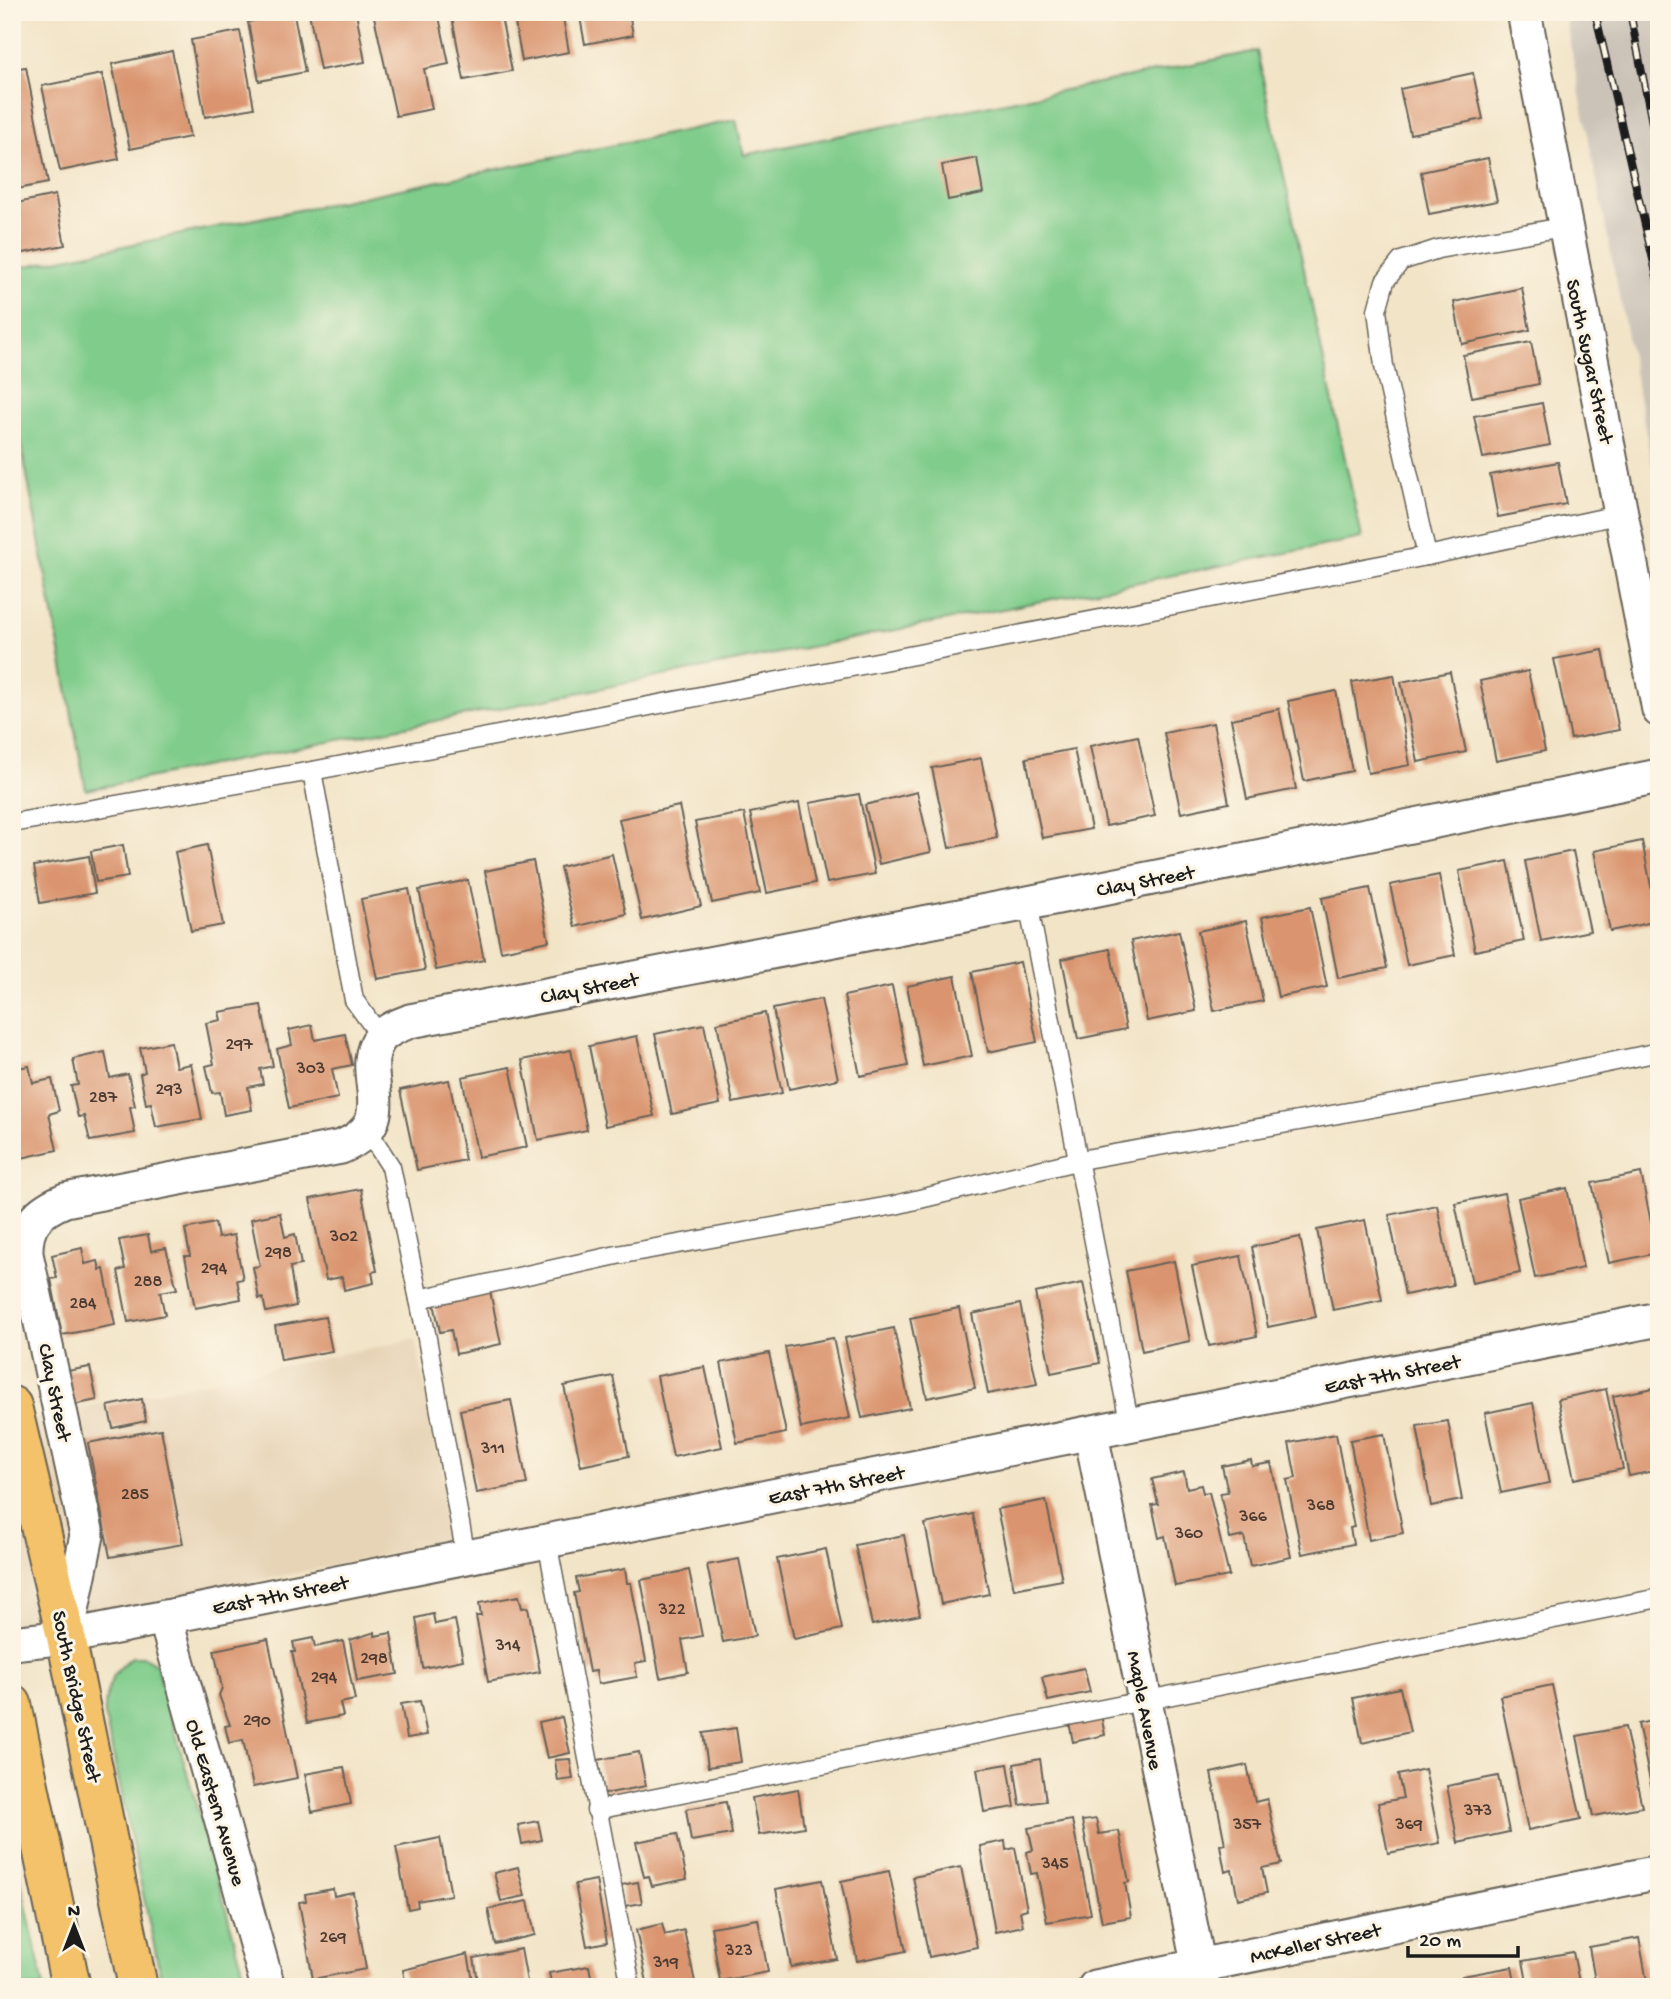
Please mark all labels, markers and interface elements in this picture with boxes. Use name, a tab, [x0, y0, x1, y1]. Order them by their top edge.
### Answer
street label: South Sugar Street	[1558, 277, 1618, 448]
street label: Clay Street	[1095, 861, 1199, 905]
street label: Clay Street	[539, 968, 643, 1012]
house number: 297	[225, 1035, 253, 1056]
house number: 303	[296, 1059, 325, 1080]
house number: 293	[155, 1080, 183, 1101]
house number: 287	[89, 1088, 118, 1109]
house number: 302	[329, 1227, 358, 1248]
house number: 298	[264, 1243, 292, 1264]
house number: 294	[201, 1259, 228, 1280]
house number: 288	[134, 1272, 162, 1293]
house number: 284	[69, 1294, 97, 1315]
street label: Clay Street	[30, 1342, 76, 1446]
street label: East 7th Street	[1323, 1351, 1465, 1402]
house number: 311	[480, 1439, 505, 1460]
street label: East 7th Street	[767, 1462, 909, 1513]
house number: 285	[121, 1485, 149, 1506]
house number: 368	[1306, 1496, 1335, 1517]
house number: 366	[1238, 1507, 1268, 1528]
house number: 360	[1174, 1524, 1203, 1545]
street label: East 7th Street	[211, 1572, 353, 1623]
house number: 322	[658, 1600, 686, 1621]
street label: South Bridge Street	[44, 1609, 105, 1787]
house number: 314	[494, 1636, 521, 1657]
house number: 298	[360, 1649, 388, 1670]
street label: Maple Avenue	[1119, 1649, 1167, 1773]
house number: 294	[311, 1668, 338, 1689]
house number: 290	[243, 1711, 271, 1732]
street label: Old Eastern Avenue	[178, 1717, 250, 1890]
house number: 373	[1463, 1801, 1492, 1822]
house number: 357	[1232, 1815, 1262, 1836]
house number: 369	[1394, 1815, 1423, 1836]
house number: 345	[1040, 1854, 1069, 1875]
north arrow	[38, 1890, 108, 1960]
text: N	[68, 1901, 80, 1924]
scale bar	[1408, 1915, 1519, 1959]
street label: McKeller Street	[1248, 1919, 1386, 1971]
house number: 269	[320, 1928, 346, 1949]
text: 20 m	[1419, 1930, 1461, 1955]
house number: 323	[724, 1941, 753, 1962]
house number: 319	[652, 1953, 679, 1974]

